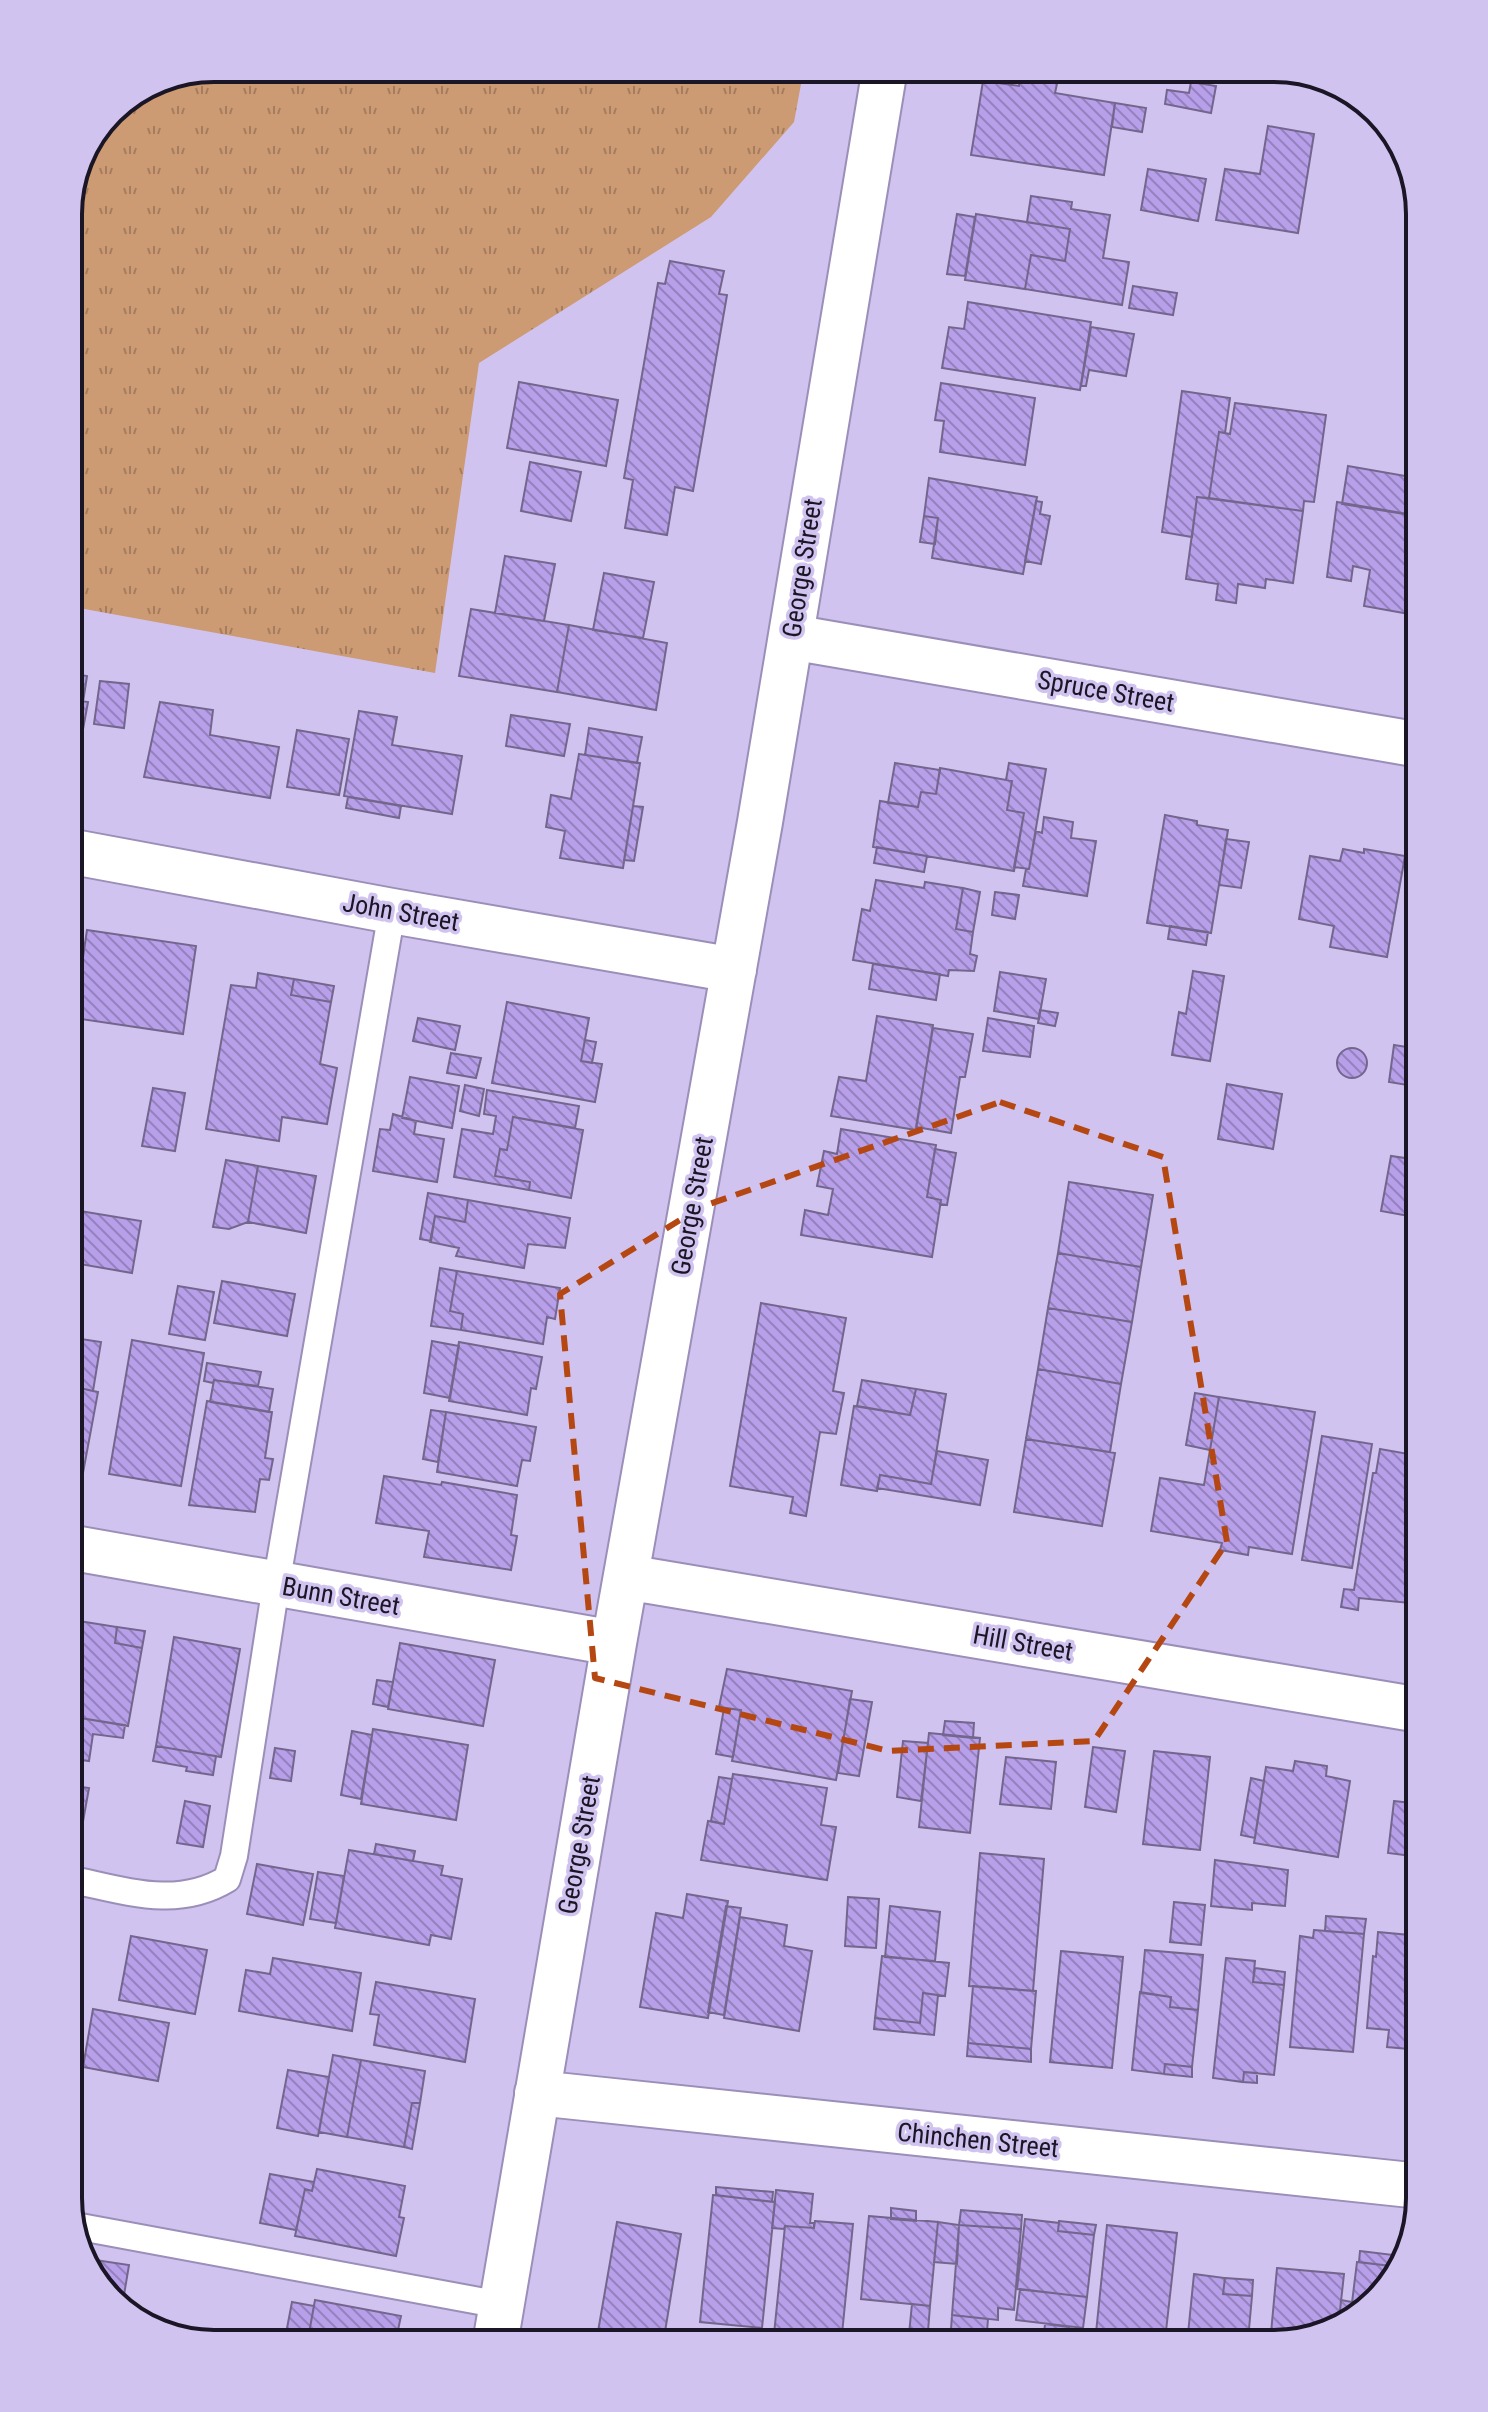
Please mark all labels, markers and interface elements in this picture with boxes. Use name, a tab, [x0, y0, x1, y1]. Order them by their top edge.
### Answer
street label: George Street	[776, 496, 828, 640]
street label: Spruce Street	[1035, 664, 1177, 718]
street label: John Street	[340, 887, 462, 937]
street label: George Street	[665, 1134, 719, 1278]
street label: Bunn Street	[280, 1571, 402, 1621]
street label: Hill Street	[971, 1619, 1075, 1667]
street label: George Street	[552, 1773, 606, 1917]
street label: Chinchen Street	[896, 2117, 1060, 2163]

